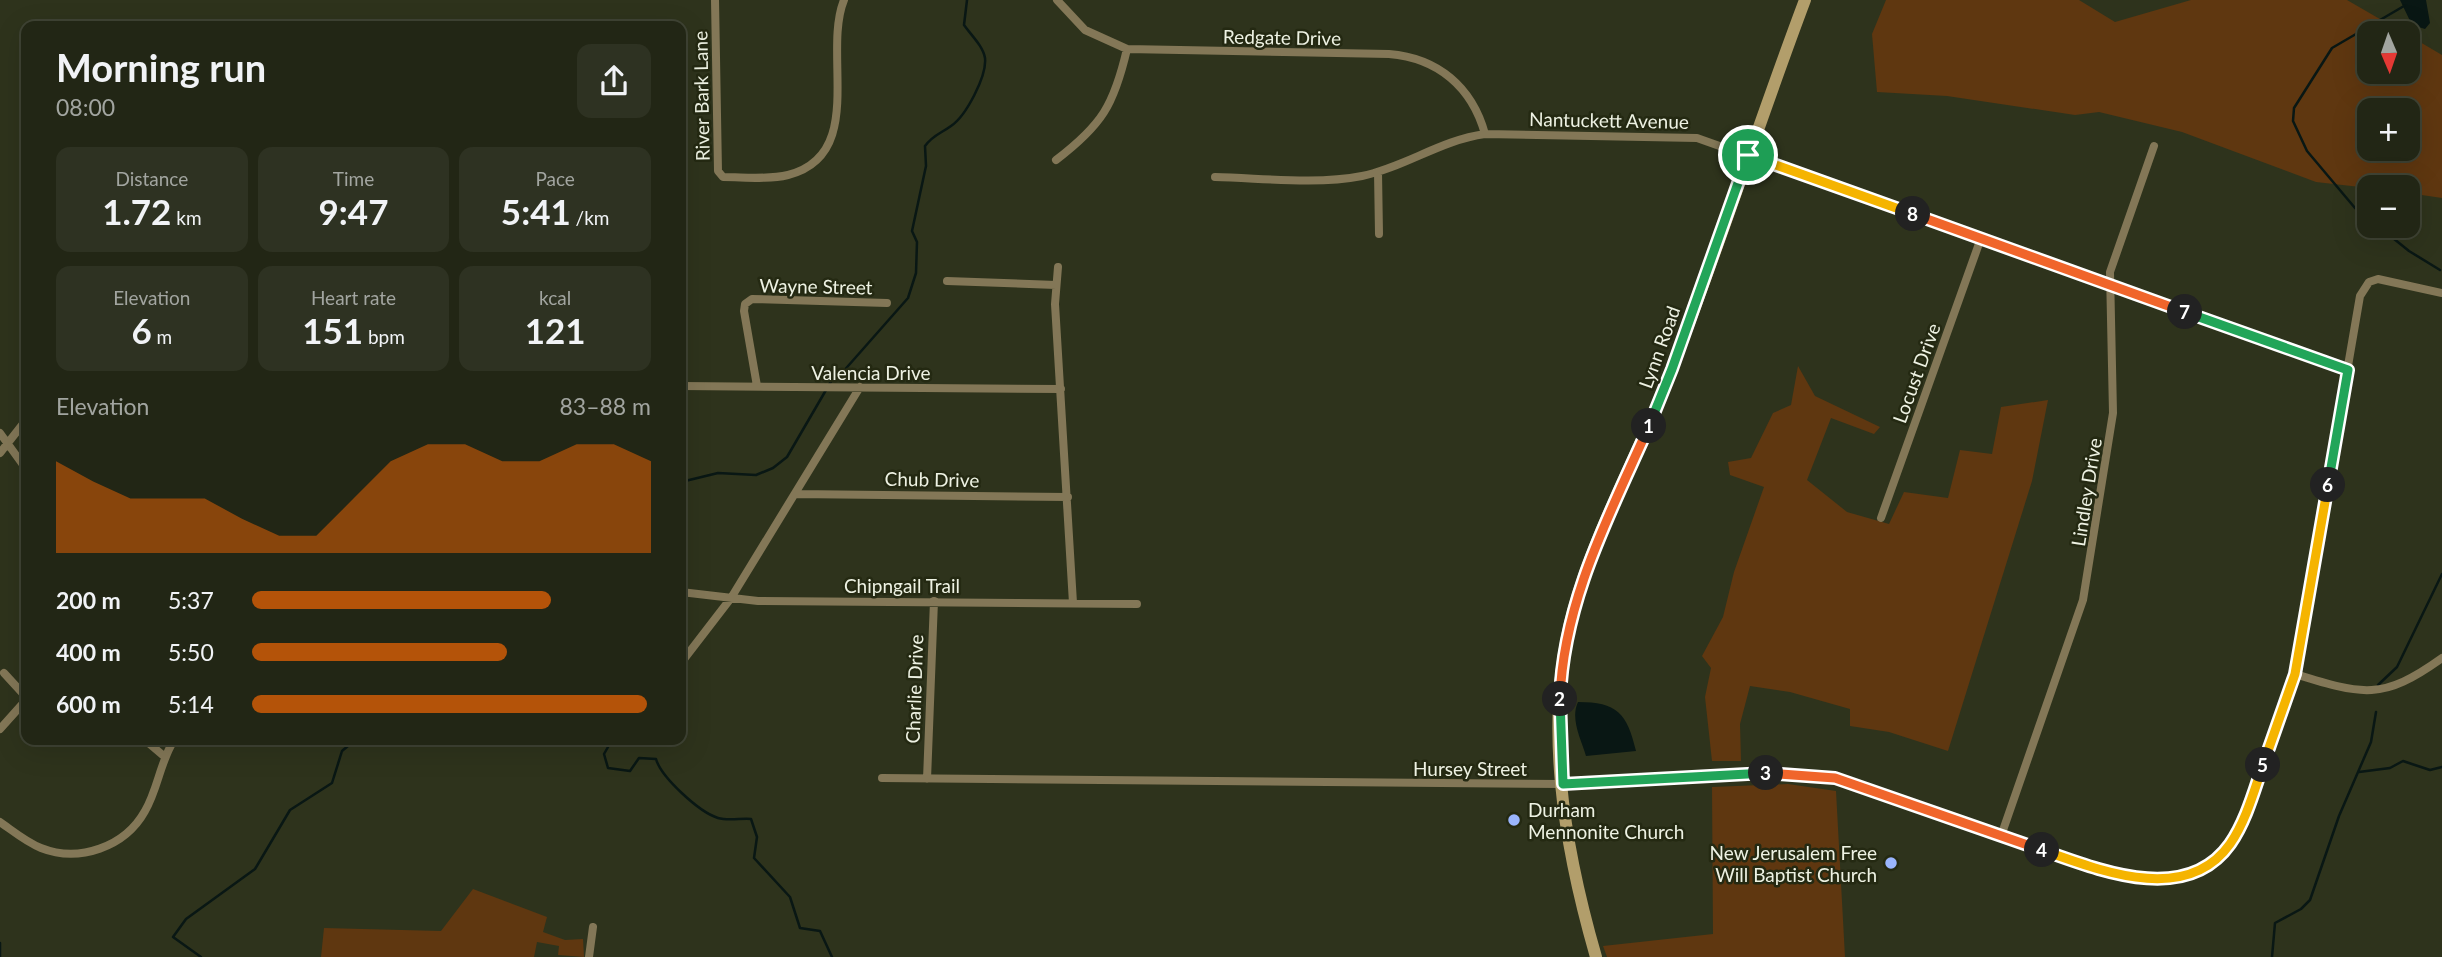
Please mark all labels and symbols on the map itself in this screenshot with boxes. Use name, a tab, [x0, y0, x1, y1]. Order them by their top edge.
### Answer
north arrow	[2357, 21, 2420, 84]
street label: Redgate Drive	[1223, 24, 1341, 50]
street label: River Bark Lane	[688, 31, 714, 161]
street label: Nantuckett Avenue	[1529, 107, 1689, 133]
pin	[1718, 125, 1778, 185]
pin: 8	[1896, 196, 1930, 232]
street label: Wayne Street	[759, 274, 873, 298]
pin: 7	[2168, 294, 2202, 330]
street label: Lynn Road	[1633, 303, 1685, 391]
street label: Locust Drive	[1887, 320, 1945, 426]
street label: Valencia Drive	[811, 361, 931, 384]
pin: 1	[1632, 408, 1666, 444]
street label: Lindley Drive	[2066, 436, 2106, 548]
street label: Chub Drive	[884, 467, 980, 491]
pin: 6	[2310, 468, 2346, 503]
street label: Chipngail Trail	[844, 574, 960, 597]
street label: Charlie Drive	[901, 634, 927, 744]
pin: 2	[1542, 682, 1578, 716]
pin: 5	[2246, 748, 2280, 782]
pin: 3	[1748, 756, 1784, 790]
street label: Hursey Street	[1413, 757, 1527, 780]
place label: Durham Mennonite Church	[1528, 798, 1684, 843]
marker: Durham Mennonite Church	[1506, 812, 1522, 828]
pin: 4	[2024, 832, 2060, 868]
place label: New Jerusalem Free Will Baptist Church	[1710, 841, 1877, 886]
marker: New Jerusalem Free Will Baptist Church	[1883, 855, 1899, 871]

